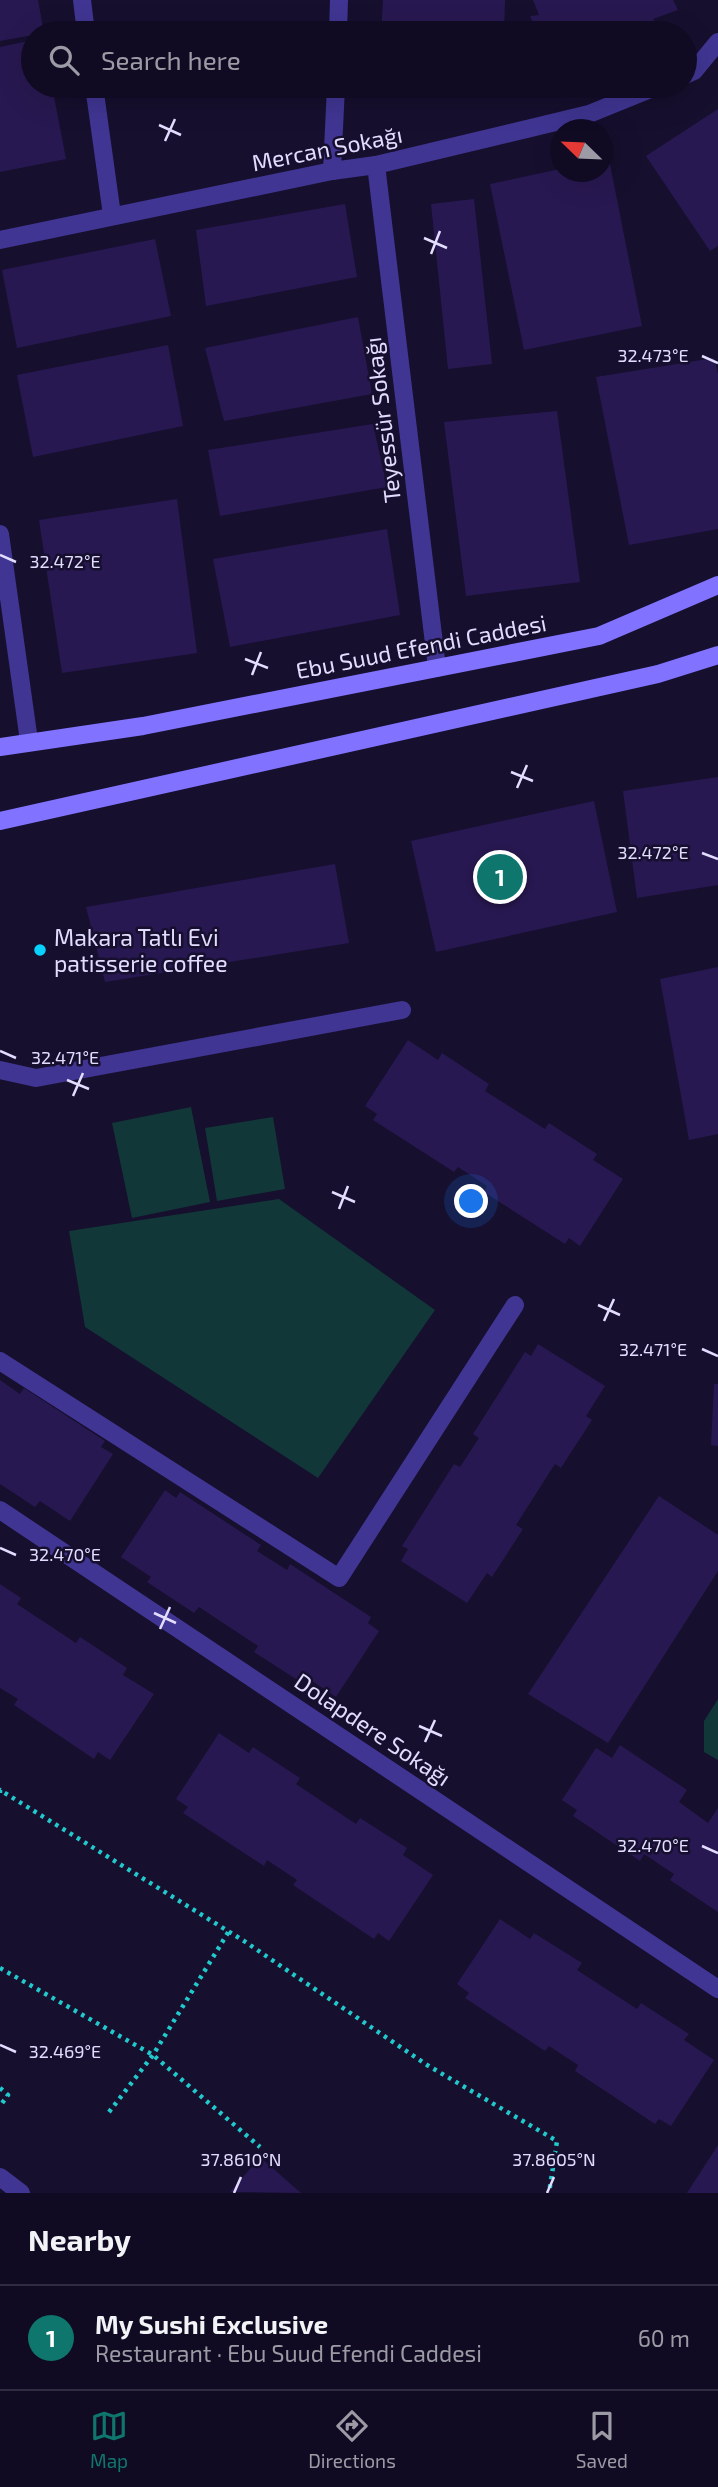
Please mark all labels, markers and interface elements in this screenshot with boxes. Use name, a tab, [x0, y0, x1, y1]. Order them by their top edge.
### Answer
search box	[21, 21, 697, 98]
icon: search	[45, 41, 83, 79]
text: Search here	[101, 44, 241, 75]
north arrow	[550, 119, 613, 182]
street label: Mercan Sokağı	[249, 120, 405, 176]
street label: Teyessür Sokağı	[358, 336, 406, 504]
text: 32.473°E	[618, 344, 689, 366]
text: 32.472°E	[29, 550, 101, 572]
street label: Ebu Suud Efendi Caddesi	[293, 608, 549, 684]
text: 32.472°E	[617, 841, 689, 863]
pin: 1	[477, 851, 523, 903]
place label: Makara Tatlı Evi patisserie coffee	[54, 923, 228, 977]
marker: Makara Tatlı Evi patisserie coffee	[32, 942, 48, 958]
text: 32.471°E	[31, 1046, 99, 1068]
your location	[454, 1184, 488, 1218]
text: 32.471°E	[619, 1338, 687, 1360]
text: 32.470°E	[29, 1543, 101, 1565]
street label: Dolapdere Sokağı	[290, 1667, 456, 1791]
text: 32.470°E	[617, 1834, 689, 1856]
text: 32.469°E	[29, 2040, 101, 2062]
text: 37.8610°N	[201, 2148, 281, 2170]
text: 37.8605°N	[512, 2148, 596, 2170]
text: Nearby	[28, 2221, 131, 2257]
text: My Sushi Exclusive	[95, 2308, 328, 2339]
text: 1	[46, 2324, 56, 2352]
text: 60 m	[638, 2324, 690, 2352]
text: Restaurant · Ebu Suud Efendi Caddesi	[95, 2339, 482, 2367]
tab: Map	[90, 2407, 128, 2472]
tab: Directions	[308, 2407, 396, 2472]
tab: Saved	[576, 2407, 628, 2472]

